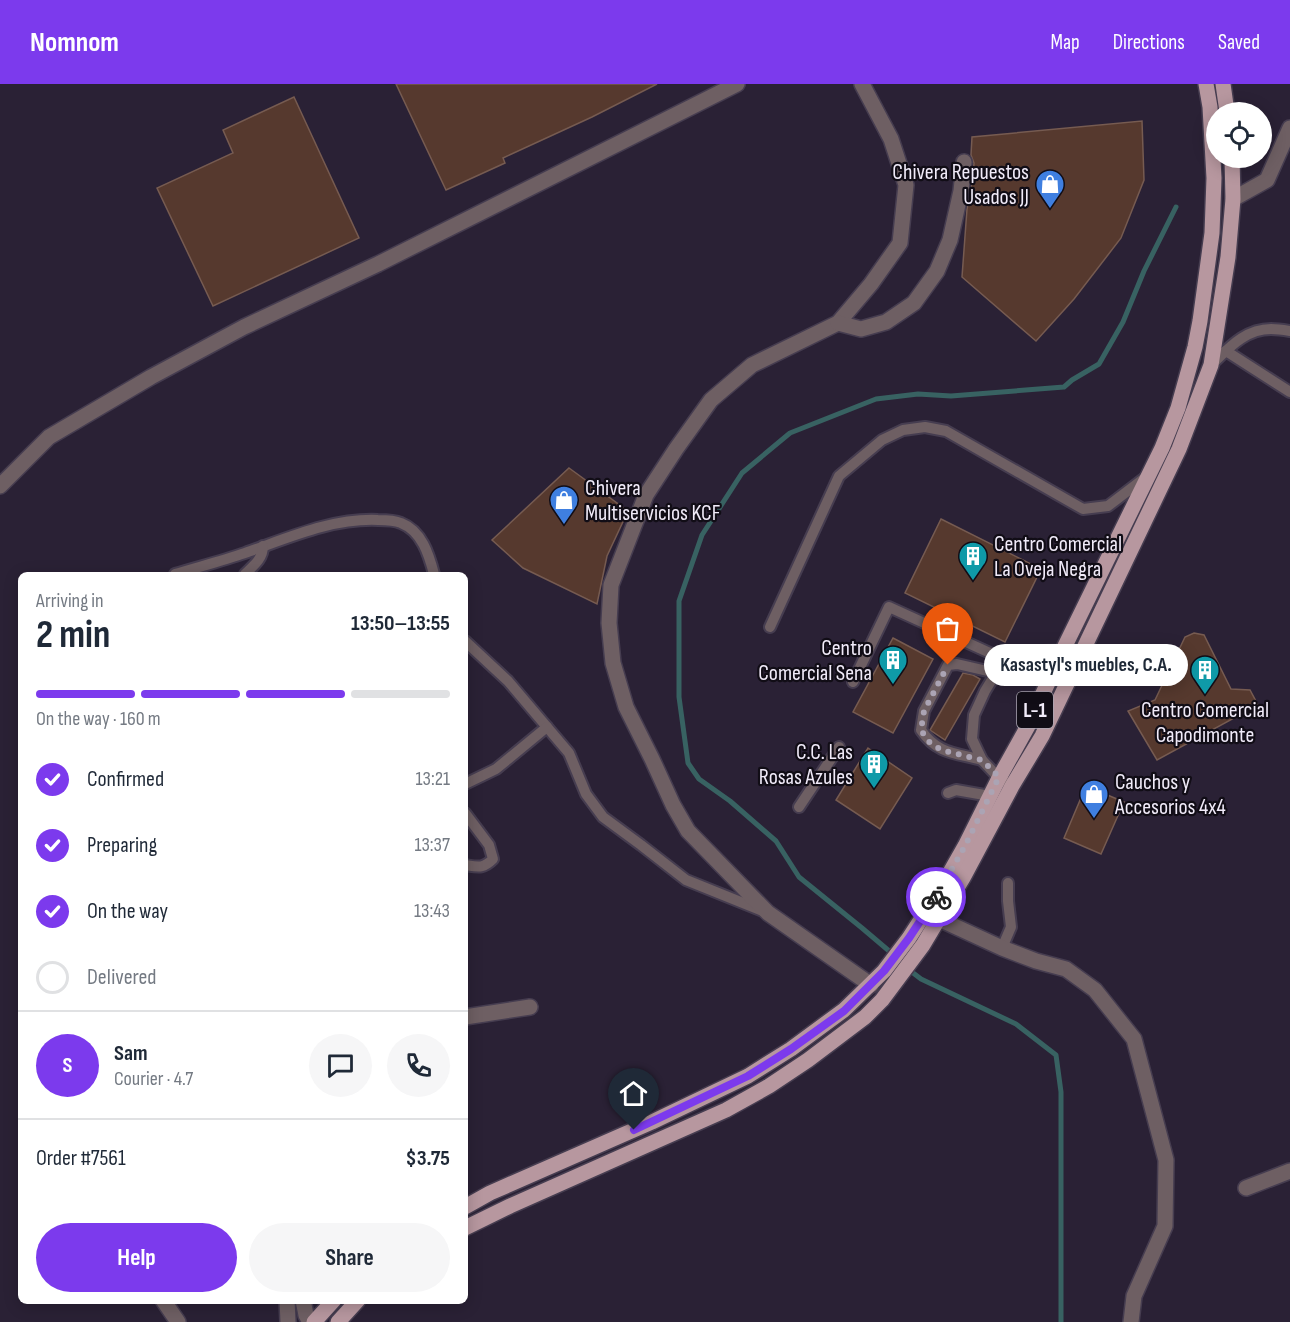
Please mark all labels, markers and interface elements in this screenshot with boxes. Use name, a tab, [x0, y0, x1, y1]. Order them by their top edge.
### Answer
text: Nomnom	[30, 26, 119, 59]
text: Map	[1050, 30, 1080, 55]
text: Directions	[1113, 30, 1185, 55]
text: Saved	[1218, 30, 1260, 55]
map controls	[1206, 102, 1272, 168]
button: locate	[1206, 102, 1272, 168]
place label: Chivera Repuestos Usados JJ	[892, 159, 1029, 211]
shop icon: Chivera Repuestos Usados JJ	[1034, 168, 1066, 210]
place label: Chivera Multiservicios KCF	[585, 475, 720, 527]
shop icon: Chivera Multiservicios KCF	[548, 484, 580, 526]
place label: Centro Comercial La Oveja Negra	[994, 531, 1122, 583]
building icon: Centro Comercial La Oveja Negra	[957, 540, 989, 582]
text: Arriving in	[36, 589, 104, 613]
pin	[922, 603, 973, 665]
text: 13:50–13:55	[351, 610, 450, 637]
text: 2 min	[36, 612, 110, 659]
icon: bag	[931, 612, 964, 645]
place label: Centro Comercial Sena	[758, 635, 872, 687]
building icon: Centro Comercial Sena	[877, 644, 909, 686]
callout: Kasastyl's muebles, C.A.	[984, 644, 1188, 686]
text: Kasastyl's muebles, C.A.	[1000, 653, 1172, 677]
building icon: Centro Comercial Capodimonte	[1189, 654, 1221, 696]
road number: L-1	[1017, 692, 1053, 728]
place label: Centro Comercial Capodimonte	[1141, 697, 1269, 749]
text: On the way · 160 m	[36, 707, 161, 731]
place label: C.C. Las Rosas Azules	[759, 739, 853, 791]
building icon: C.C. Las Rosas Azules	[858, 748, 890, 790]
icon: check	[36, 763, 69, 796]
text: Confirmed	[87, 766, 164, 793]
text: 13:21	[416, 767, 450, 791]
place label: Cauchos y Accesorios 4x4	[1114, 769, 1226, 821]
shop icon: Cauchos y Accesorios 4x4	[1078, 778, 1110, 820]
icon: check	[36, 829, 69, 862]
text: Preparing	[87, 832, 157, 859]
text: 13:37	[414, 833, 450, 857]
courier	[906, 867, 966, 927]
icon: bike	[920, 881, 953, 914]
icon: check	[36, 895, 69, 928]
text: On the way	[87, 898, 168, 925]
text: 13:43	[414, 899, 450, 923]
text: Delivered	[87, 964, 156, 991]
button: chat	[309, 1034, 372, 1097]
button: phone	[387, 1034, 450, 1097]
text: Sam	[114, 1040, 148, 1067]
text: S	[63, 1052, 72, 1079]
text: Courier · 4.7	[114, 1067, 193, 1091]
pin	[608, 1068, 659, 1130]
icon: home	[617, 1077, 650, 1110]
text: Order #7561	[36, 1145, 126, 1172]
text: $3.75	[405, 1145, 450, 1172]
button: Help	[36, 1223, 237, 1292]
button: Share	[249, 1223, 450, 1292]

